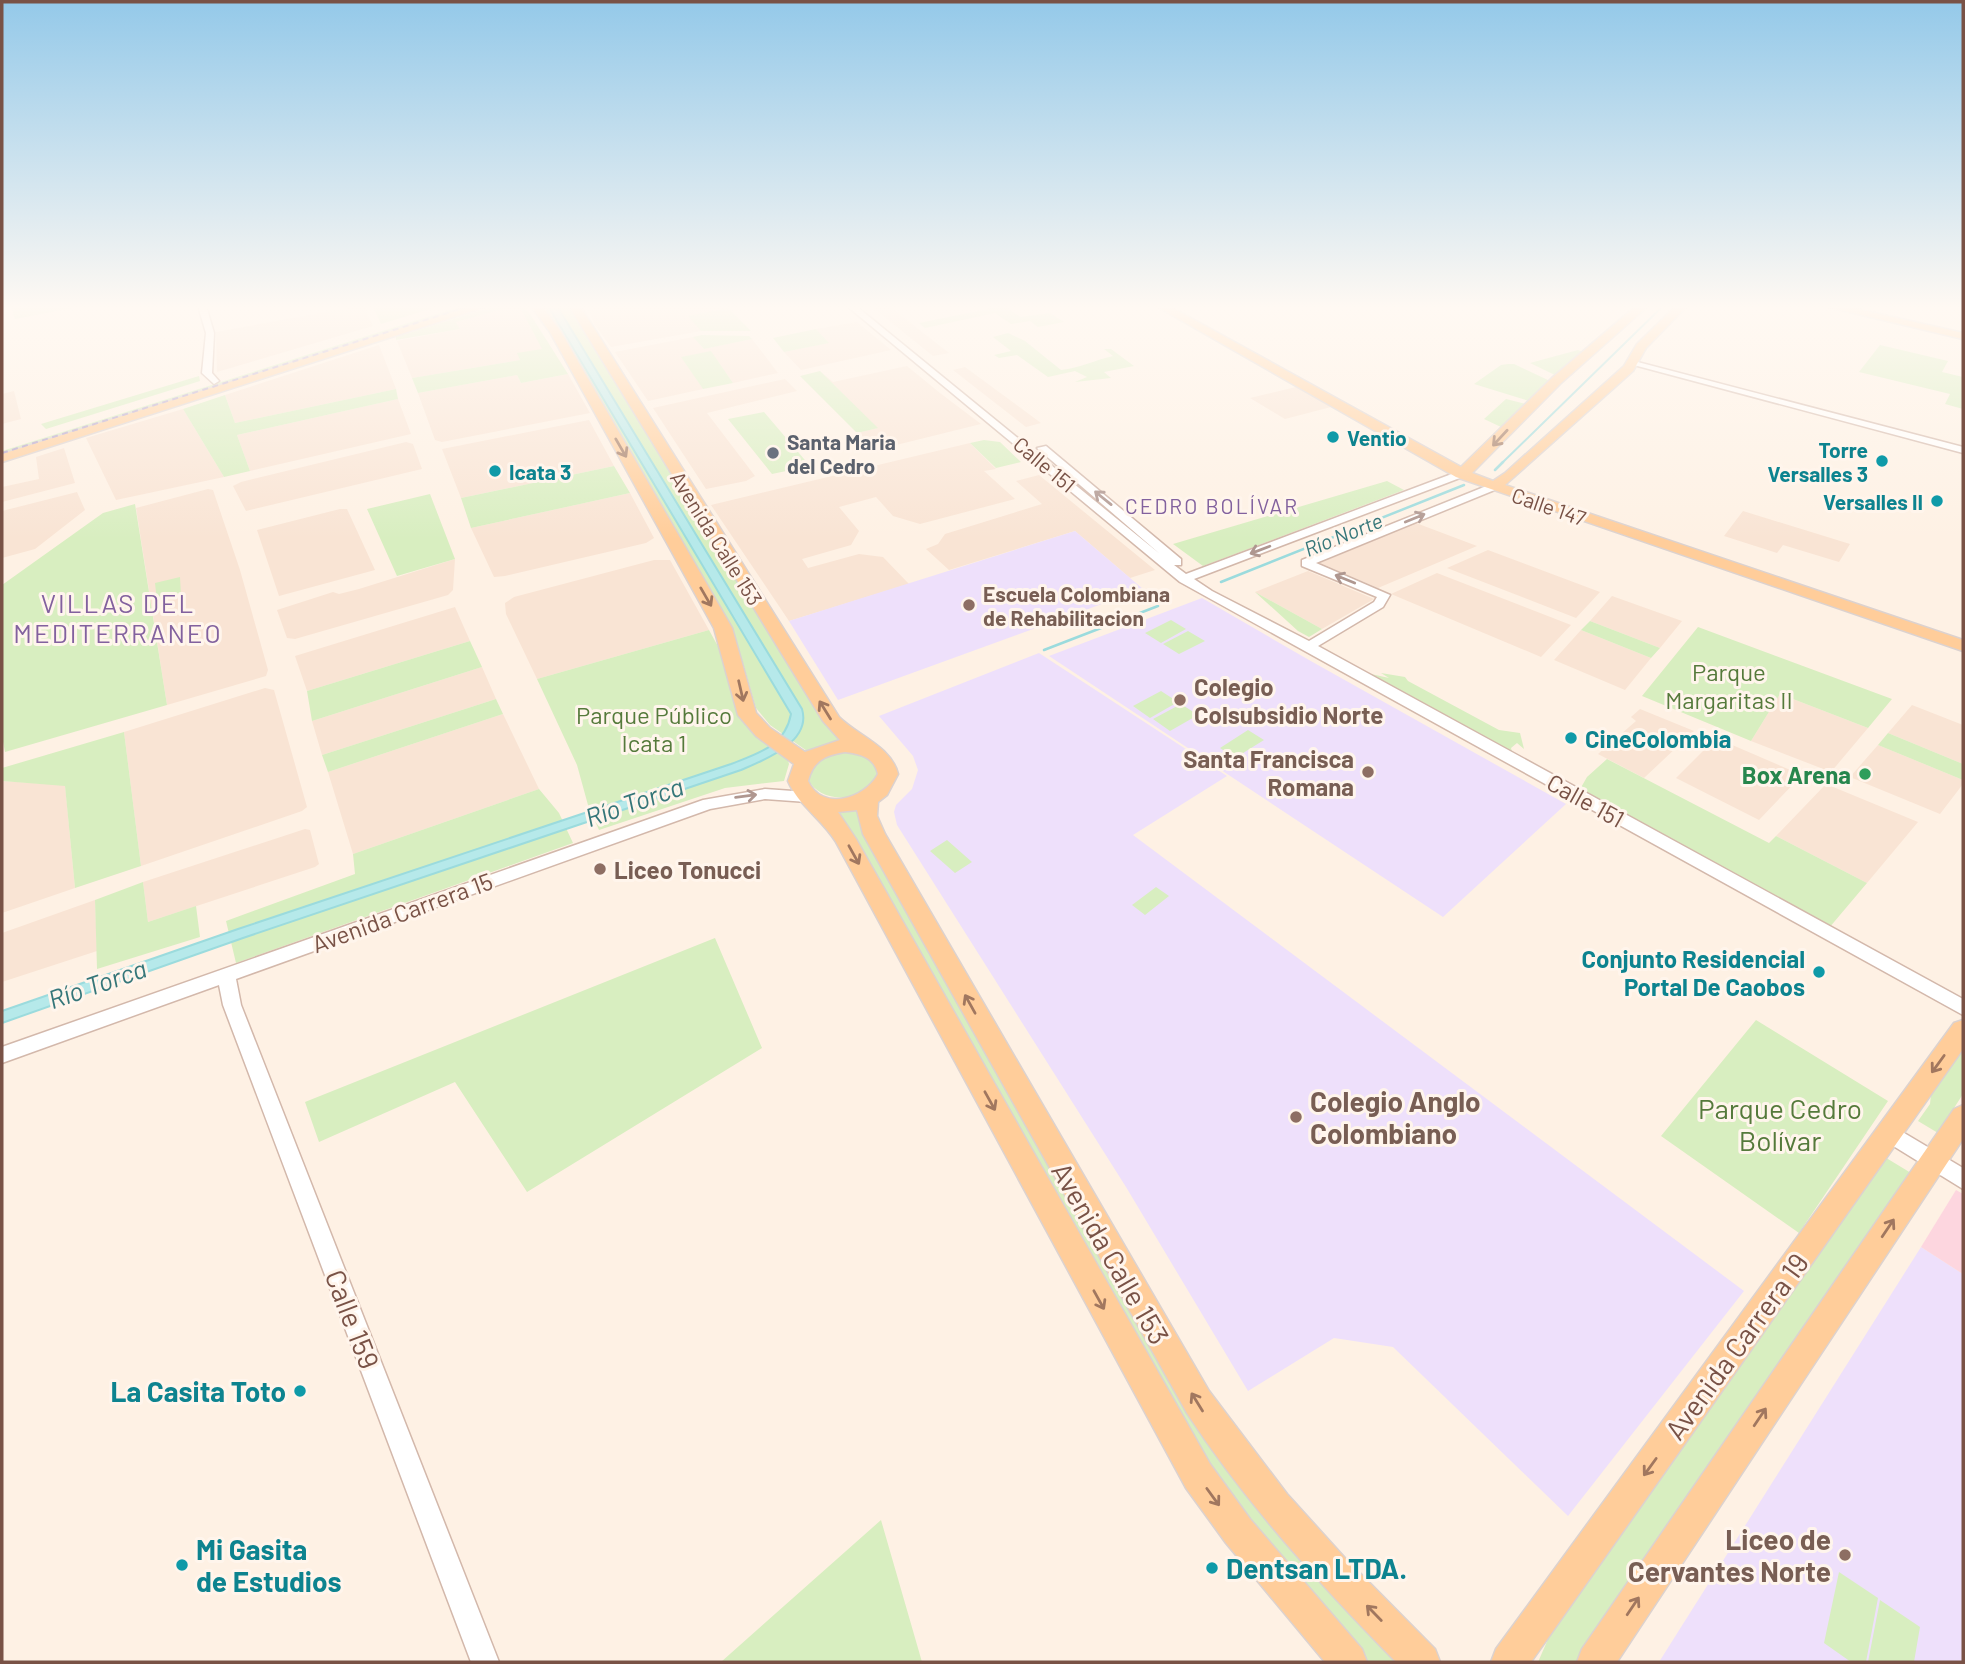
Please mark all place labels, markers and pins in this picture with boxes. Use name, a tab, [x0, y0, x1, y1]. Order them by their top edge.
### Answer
place label: Ventio	[1347, 425, 1407, 450]
place label: Santa Maria del Cedro	[787, 429, 896, 478]
marker: Ventio	[1325, 429, 1341, 445]
place label: Torre Versalles 3	[1768, 437, 1868, 486]
marker: Santa Maria del Cedro	[765, 445, 781, 461]
marker: Torre Versalles 3	[1874, 453, 1890, 469]
place label: Icata 3	[509, 459, 571, 484]
marker: Icata 3	[487, 463, 503, 479]
place label: Versalles II	[1823, 489, 1923, 514]
marker: Versalles II	[1929, 493, 1945, 509]
place label: Escuela Colombiana de Rehabilitacion	[983, 581, 1170, 630]
marker: Escuela Colombiana de Rehabilitacion	[961, 597, 977, 613]
place label: Colegio Colsubsidio Norte	[1194, 672, 1383, 729]
marker: Colegio Colsubsidio Norte	[1172, 692, 1188, 708]
place label: CineColombia	[1585, 724, 1731, 753]
marker: CineColombia	[1563, 730, 1579, 746]
place label: Santa Francisca Romana	[1183, 744, 1354, 801]
place label: Box Arena	[1742, 760, 1851, 789]
marker: Santa Francisca Romana	[1360, 764, 1376, 780]
marker: Box Arena	[1857, 766, 1873, 782]
place label: Liceo Tonucci	[614, 855, 761, 884]
marker: Liceo Tonucci	[592, 861, 608, 877]
place label: Conjunto Residencial Portal De Caobos	[1582, 944, 1805, 1001]
marker: Conjunto Residencial Portal De Caobos	[1811, 964, 1827, 980]
place label: Colegio Anglo Colombiano	[1310, 1084, 1481, 1150]
marker: Colegio Anglo Colombiano	[1288, 1109, 1304, 1125]
place label: La Casita Toto	[110, 1374, 286, 1408]
marker: La Casita Toto	[292, 1383, 308, 1399]
place label: Liceo de Cervantes Norte	[1628, 1522, 1831, 1588]
place label: Mi Gasita de Estudios	[196, 1532, 342, 1598]
marker: Liceo de Cervantes Norte	[1837, 1547, 1853, 1563]
place label: Dentsan LTDA.	[1226, 1551, 1407, 1585]
marker: Mi Gasita de Estudios	[174, 1557, 190, 1573]
marker: Dentsan LTDA.	[1204, 1560, 1220, 1576]

